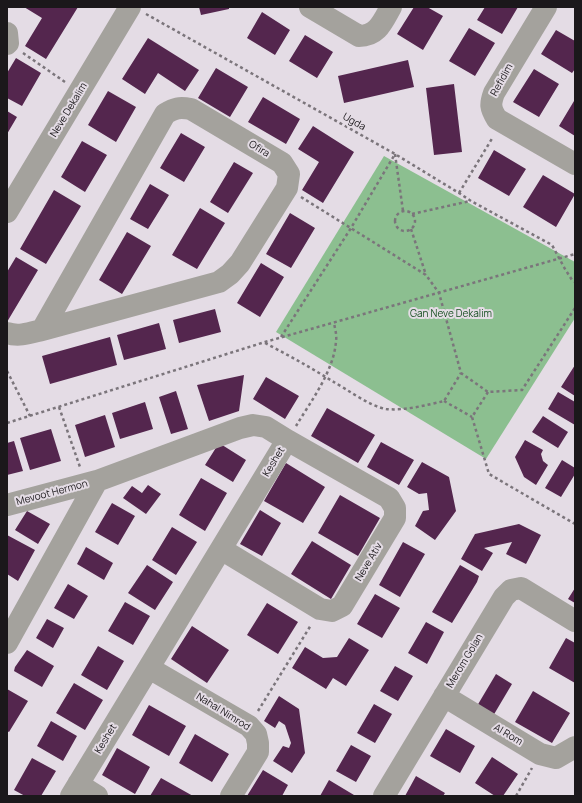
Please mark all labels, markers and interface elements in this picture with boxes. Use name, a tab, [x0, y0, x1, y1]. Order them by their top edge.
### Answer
street label: Refidim	[488, 62, 516, 98]
street label: Neve Dekalim	[48, 81, 90, 139]
street label: Ugda	[340, 111, 368, 133]
street label: Ofira	[246, 138, 272, 160]
park label: Gan Neve Dekalim	[410, 308, 492, 320]
street label: Keshet	[261, 445, 287, 479]
street label: Mevoot Hermon	[15, 478, 89, 508]
street label: Neve Ativ	[353, 541, 385, 583]
street label: Merom Golan	[444, 632, 486, 690]
street label: Nahal Nimrod	[194, 691, 252, 733]
street label: Keshet	[93, 722, 119, 756]
street label: Al Rom	[491, 722, 525, 748]

